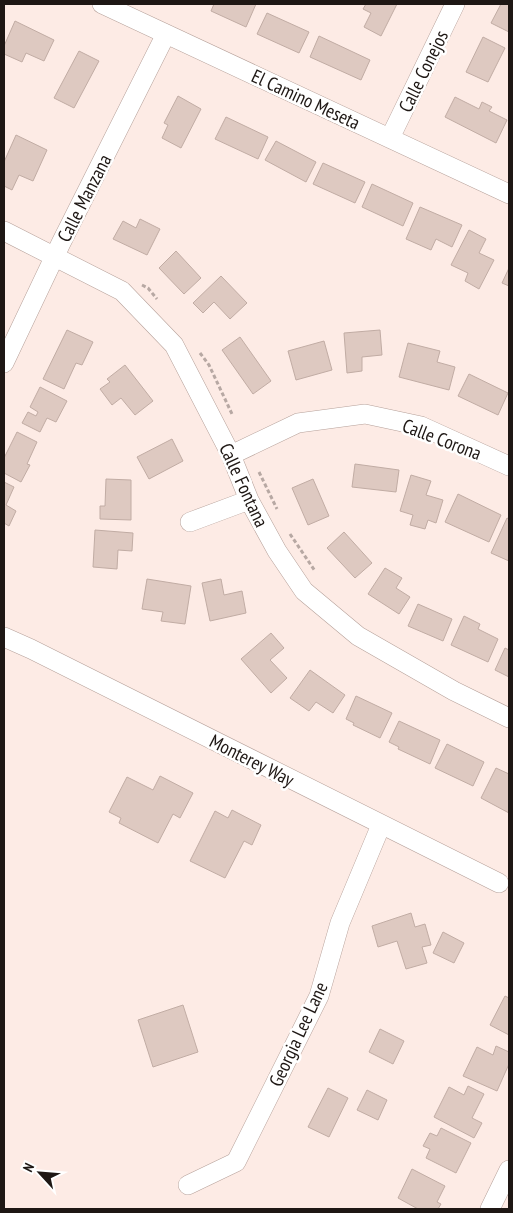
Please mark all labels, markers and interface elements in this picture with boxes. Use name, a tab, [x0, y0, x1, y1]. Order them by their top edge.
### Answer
street label: Calle Conejos	[393, 26, 453, 116]
street label: El Camino Meseta	[248, 63, 364, 135]
street label: Calle Manzana	[52, 150, 116, 246]
street label: Calle Corona	[399, 413, 485, 465]
street label: Calle Fontana	[214, 439, 274, 531]
street label: Monterey Way	[206, 729, 299, 792]
street label: Georgia Lee Lane	[263, 978, 333, 1090]
north arrow	[15, 1148, 65, 1198]
text: N	[19, 1160, 38, 1175]

